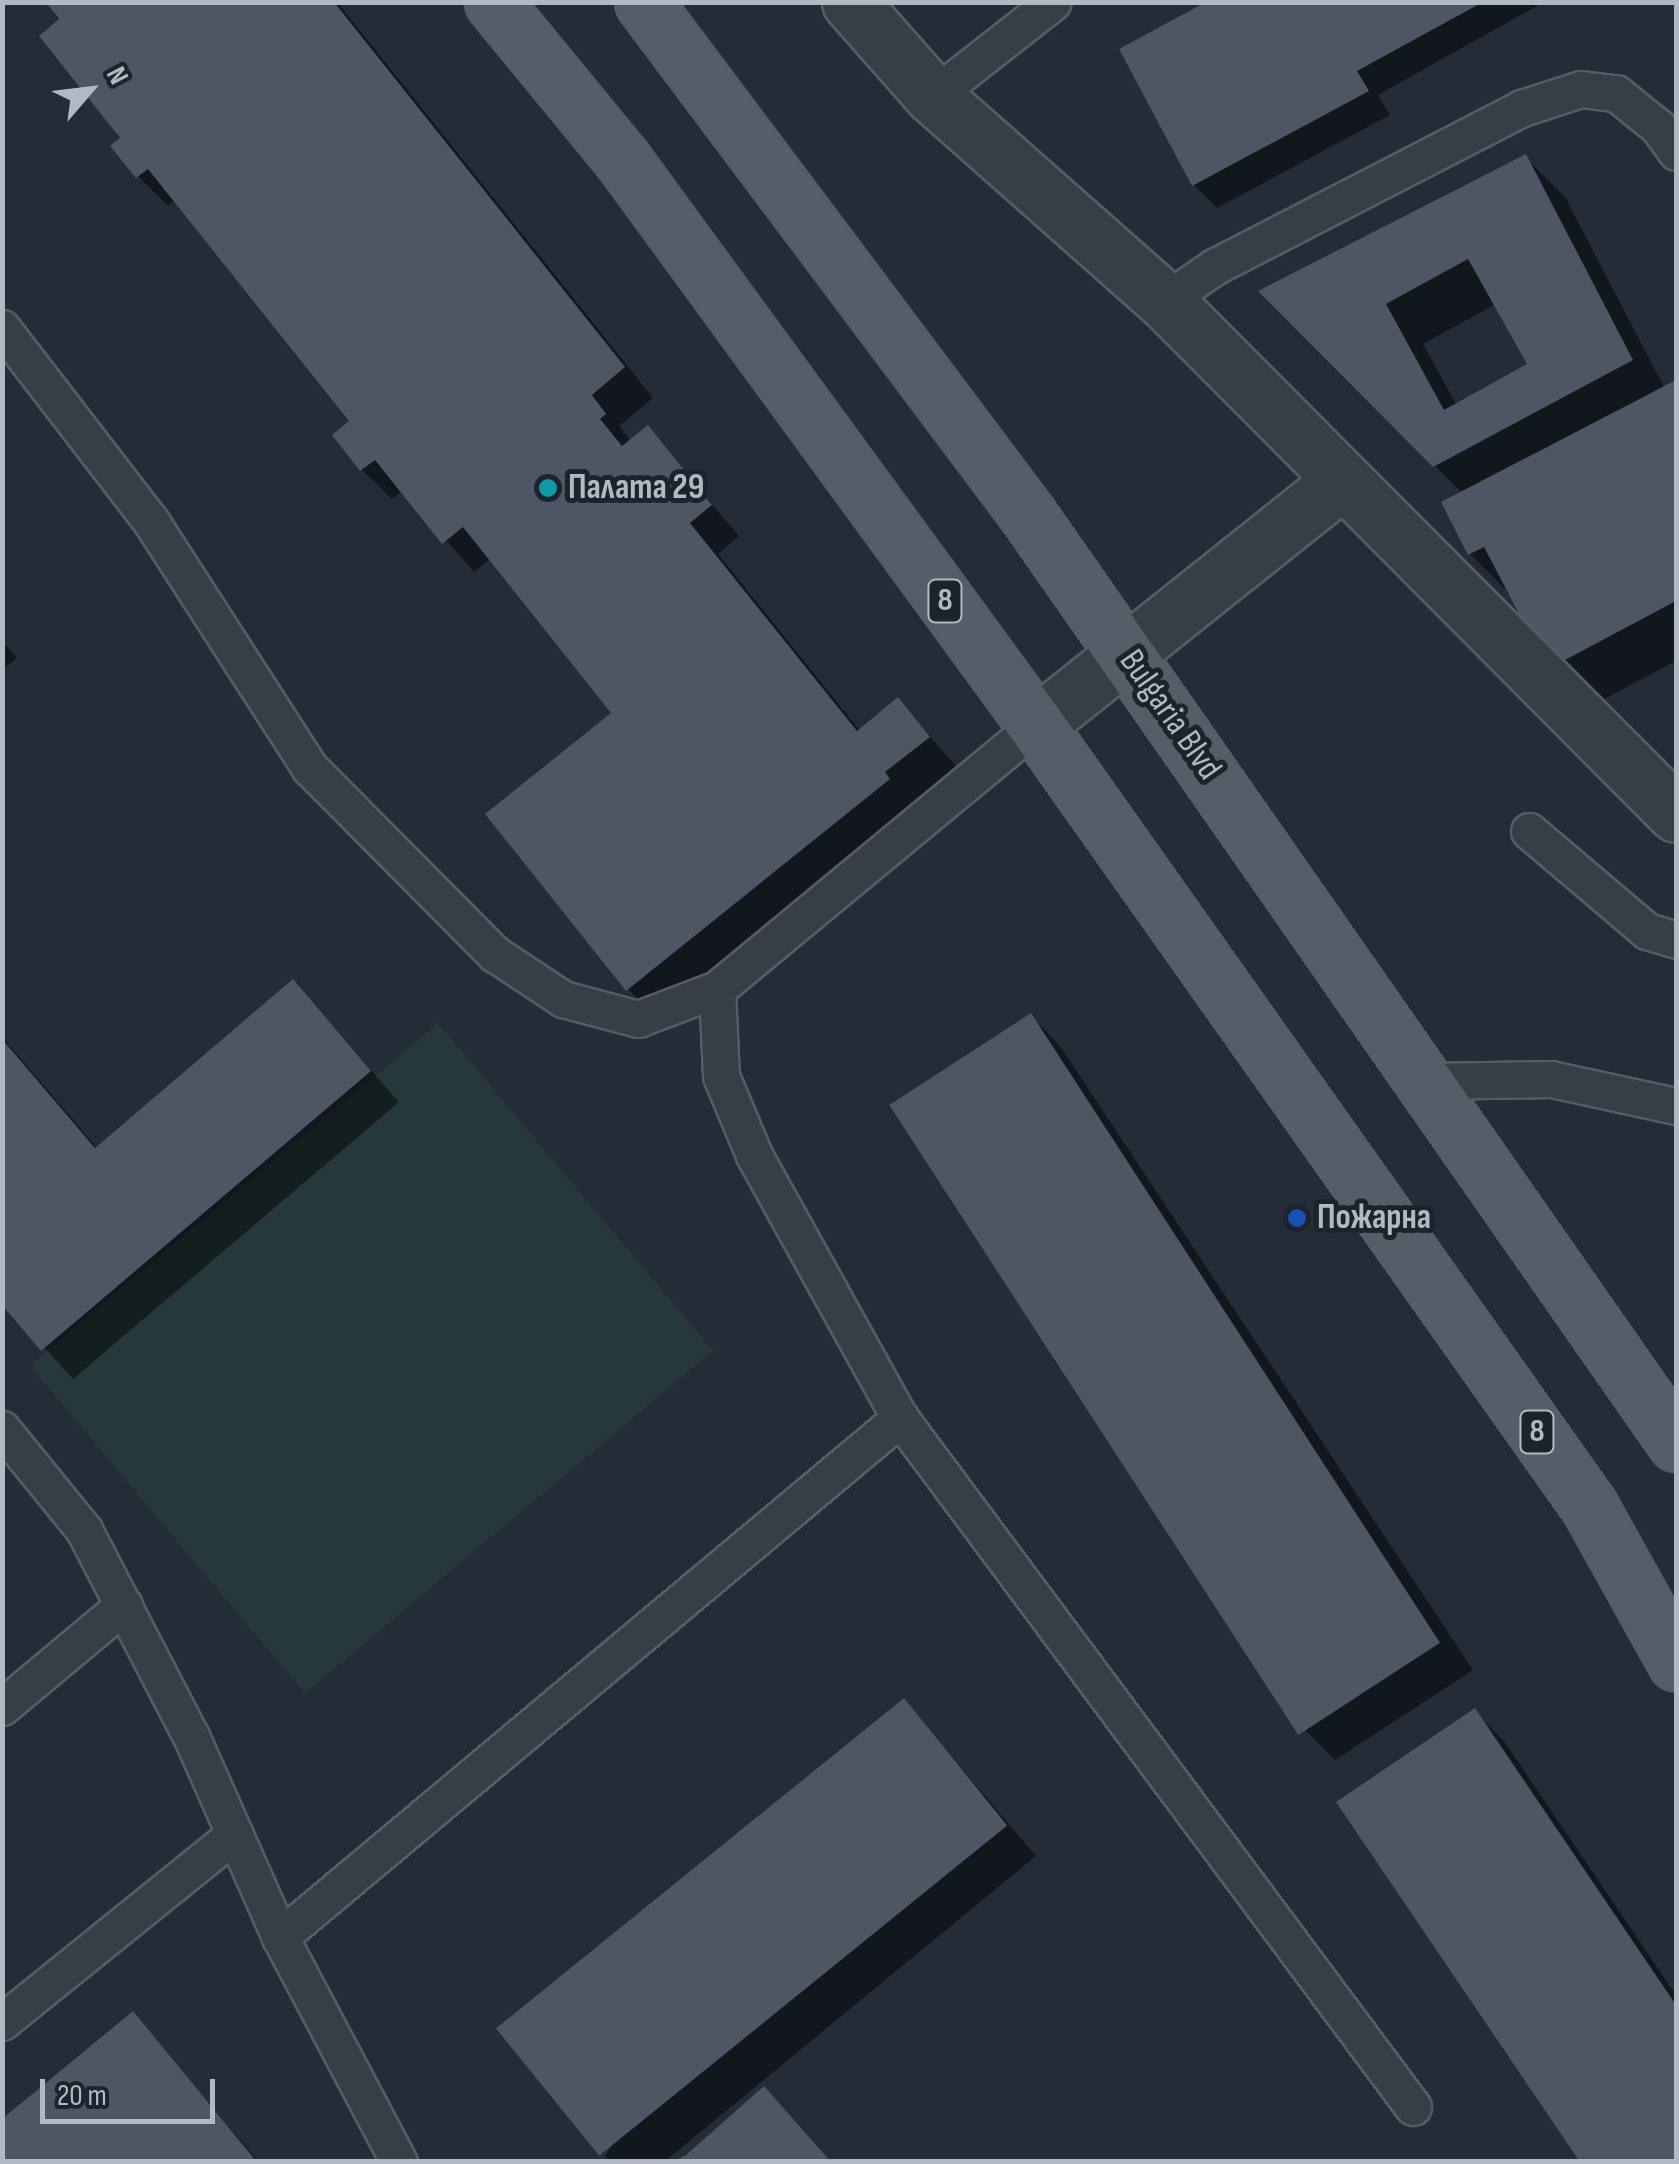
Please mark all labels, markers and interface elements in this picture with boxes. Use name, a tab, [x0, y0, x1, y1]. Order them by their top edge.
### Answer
north arrow	[40, 40, 140, 140]
text: N	[99, 61, 135, 90]
place label: Палата 29	[568, 467, 704, 509]
marker: Палата 29	[537, 477, 559, 499]
road number: 8	[925, 574, 965, 628]
street label: Bulgaria Blvd	[1110, 642, 1230, 788]
place label: Пожарна	[1317, 1197, 1431, 1239]
marker: Пожарна	[1286, 1207, 1308, 1229]
road number: 8	[1517, 1405, 1557, 1459]
scale bar	[45, 2059, 220, 2121]
text: 20 m	[57, 2078, 107, 2114]

